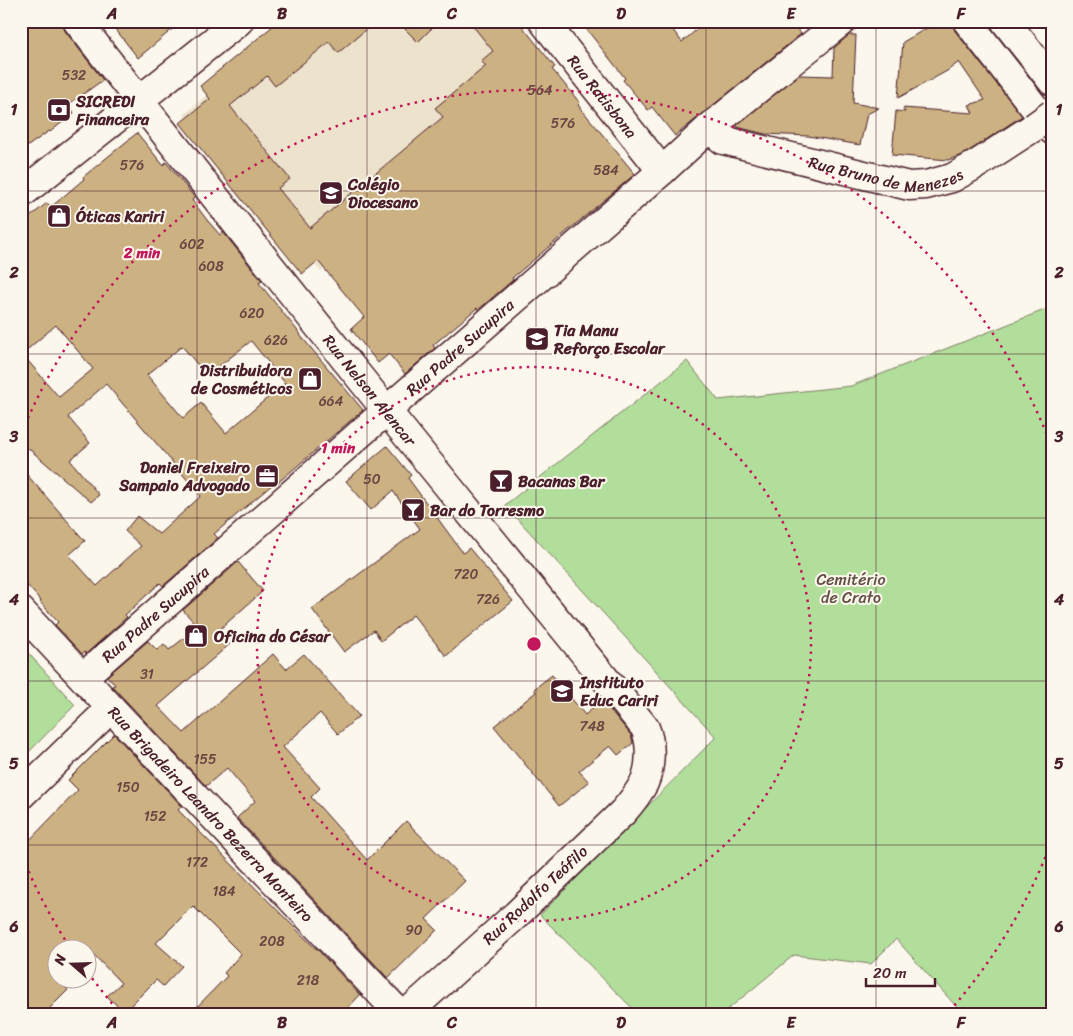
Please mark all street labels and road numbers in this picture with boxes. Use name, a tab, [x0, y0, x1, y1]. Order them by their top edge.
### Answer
street label: Rua Ratisbona	[560, 48, 645, 145]
street label: Rua Bruno de Menezes	[806, 147, 969, 201]
street label: Rua Padre Sucupira	[399, 290, 522, 403]
street label: Rua Nelson Alencar	[316, 328, 425, 453]
street label: Rua Padre Sucupira	[94, 557, 217, 670]
street label: Rua Brigadeiro Leandro Bezerra Monteiro	[101, 699, 321, 929]
street label: Rua Rodolfo Teófilo	[475, 838, 595, 952]

